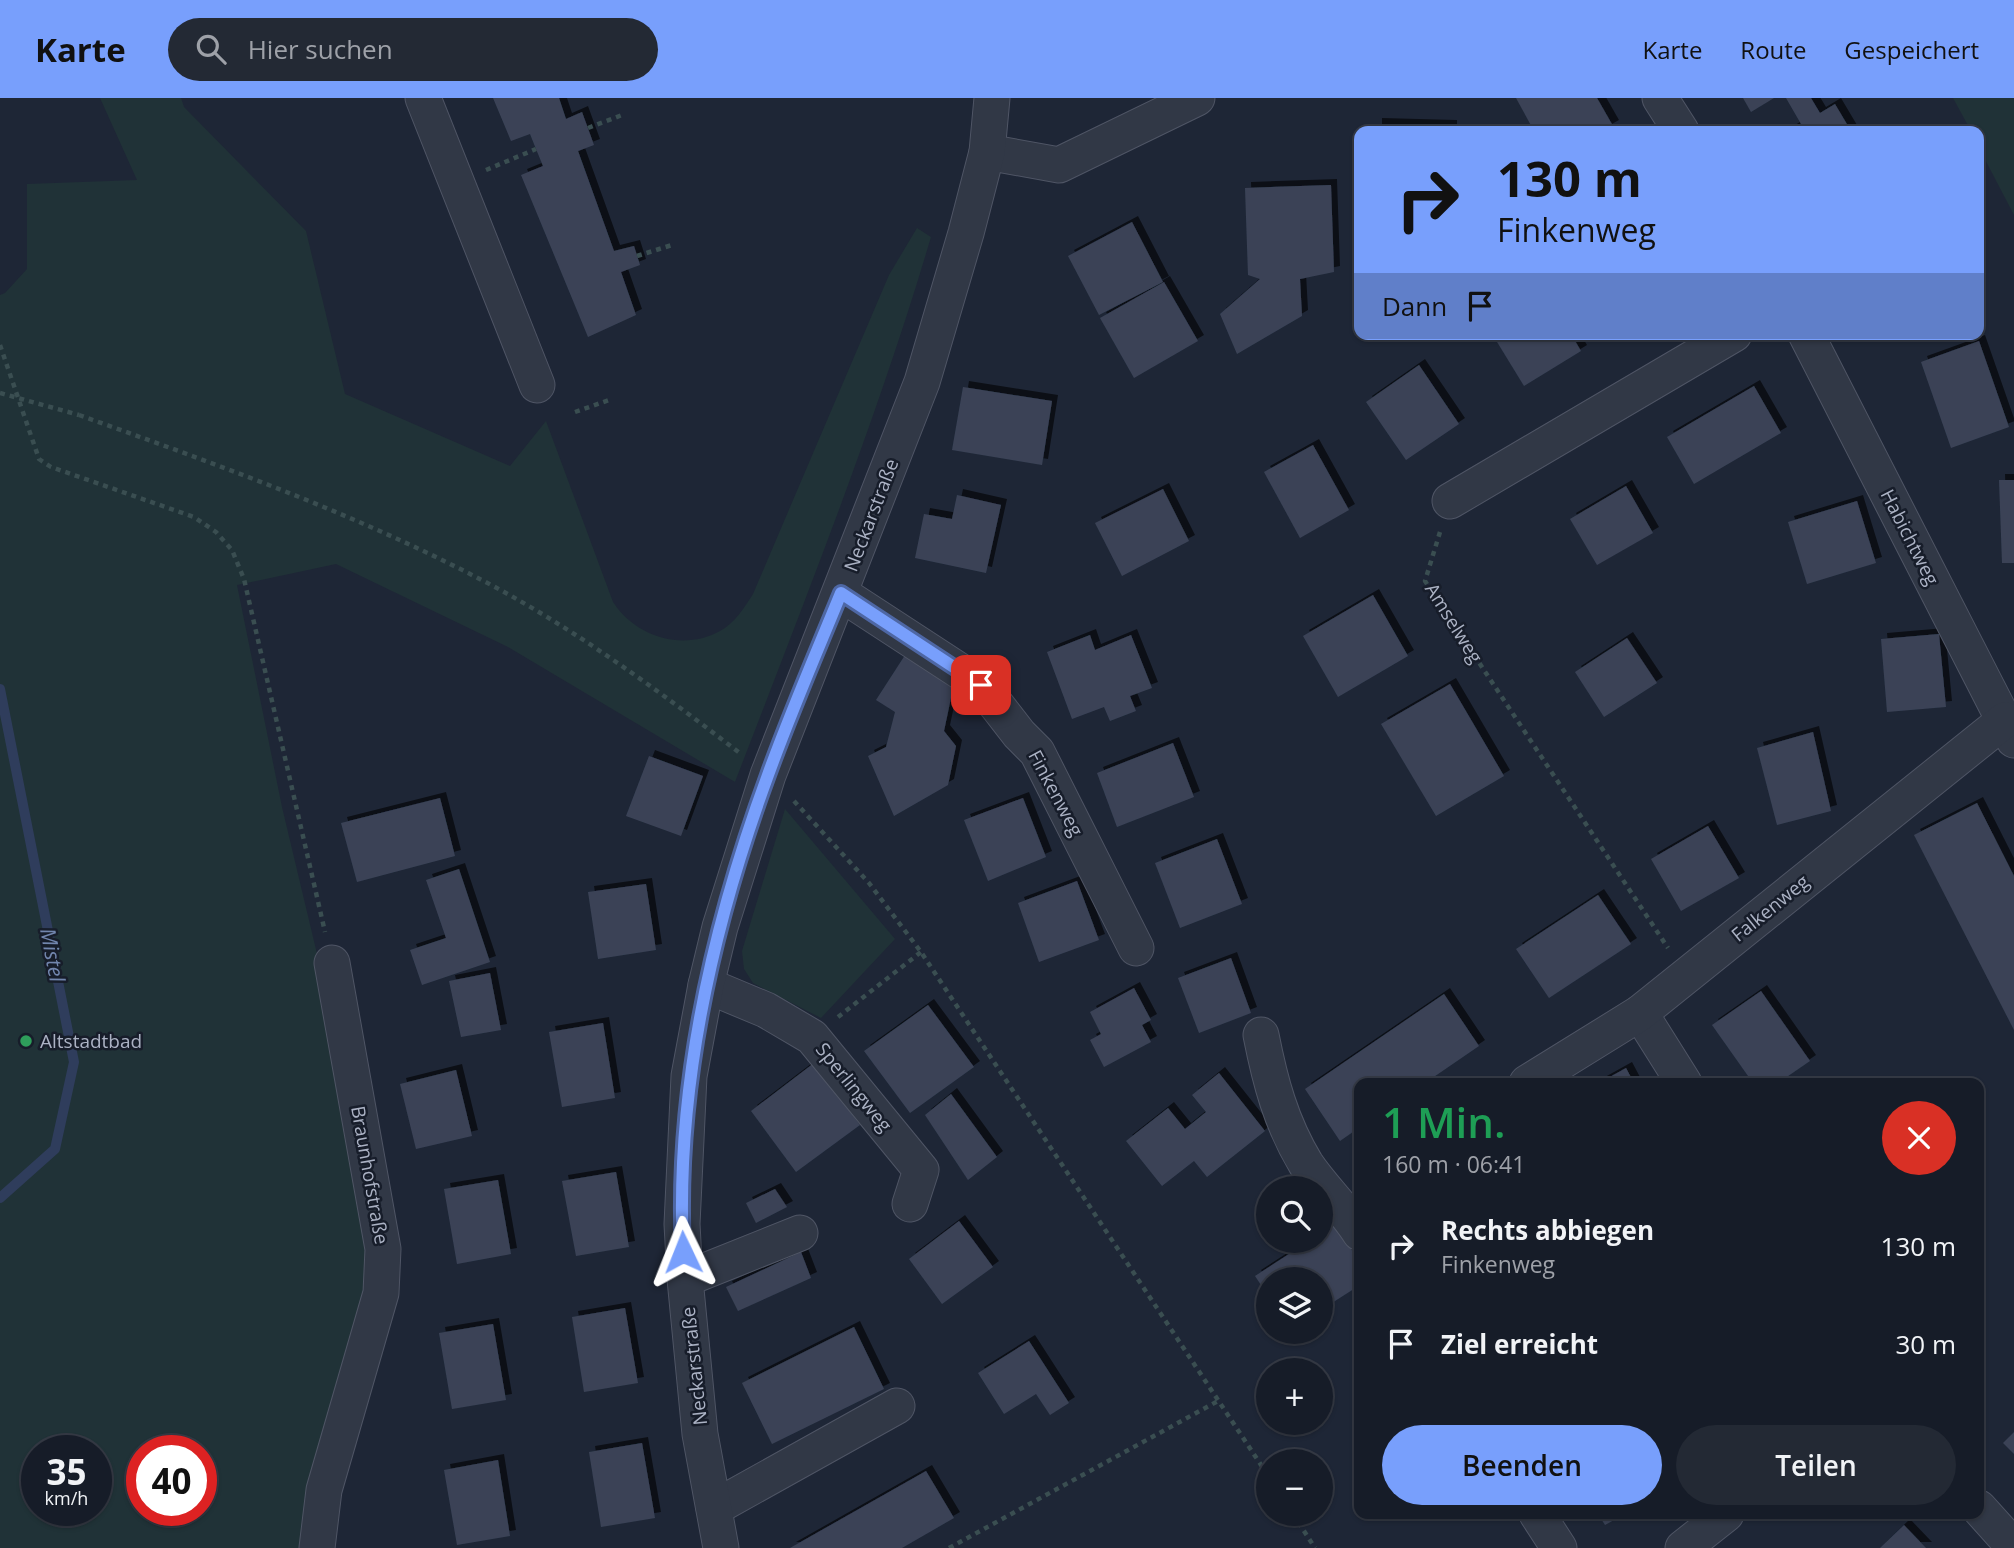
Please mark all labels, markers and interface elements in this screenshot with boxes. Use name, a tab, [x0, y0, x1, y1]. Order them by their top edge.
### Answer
search box	[168, 18, 658, 81]
text: Karte	[35, 27, 126, 72]
icon: search	[192, 30, 230, 68]
text: Hier suchen	[248, 31, 393, 67]
text: Karte	[1642, 33, 1702, 66]
text: Route	[1740, 33, 1806, 66]
text: Gespeichert	[1844, 33, 1979, 66]
text: 130 m	[1497, 145, 1642, 211]
icon: right	[1382, 154, 1473, 245]
text: Finkenweg	[1497, 208, 1656, 251]
icon: arrive	[1461, 287, 1499, 325]
text: Dann	[1382, 288, 1447, 324]
street label: Neckarstraße	[838, 455, 904, 575]
street label: Habichtweg	[1875, 485, 1945, 589]
street label: Amselweg	[1419, 578, 1489, 668]
pin	[951, 655, 1011, 715]
icon: arrive	[962, 666, 1000, 704]
street label: Finkenweg	[1022, 745, 1090, 841]
street label: Falkenweg	[1726, 869, 1814, 947]
water label: Mistel	[34, 926, 72, 985]
place label: Altstadtbad	[40, 1028, 142, 1054]
marker: Altstadtbad	[18, 1033, 34, 1049]
street label: Sperlingweg	[810, 1037, 898, 1137]
text: 1 Min.	[1382, 1093, 1506, 1150]
button: close	[1882, 1101, 1956, 1175]
street label: Braunhofstraße	[345, 1104, 395, 1246]
text: 160 m · 06:41	[1382, 1148, 1525, 1180]
map controls	[1256, 1176, 1333, 1526]
button: search	[1256, 1176, 1333, 1253]
text: Rechts abbiegen	[1441, 1212, 1654, 1248]
position arrow	[646, 1215, 720, 1289]
icon: right	[1382, 1227, 1420, 1265]
text: 130 m	[1881, 1228, 1956, 1264]
text: Finkenweg	[1441, 1248, 1555, 1280]
button: layers	[1256, 1267, 1333, 1344]
street label: Neckarstraße	[675, 1305, 713, 1427]
icon: arrive	[1382, 1325, 1420, 1363]
text: Ziel erreicht	[1441, 1326, 1598, 1362]
text: 30 m	[1895, 1326, 1956, 1362]
button: +	[1256, 1358, 1333, 1435]
button: Beenden	[1382, 1425, 1662, 1505]
button: Teilen	[1676, 1425, 1956, 1505]
speed limit sign: 40	[126, 1435, 217, 1526]
text: 35	[46, 1448, 87, 1495]
button: −	[1256, 1449, 1333, 1526]
text: km/h	[45, 1486, 88, 1510]

